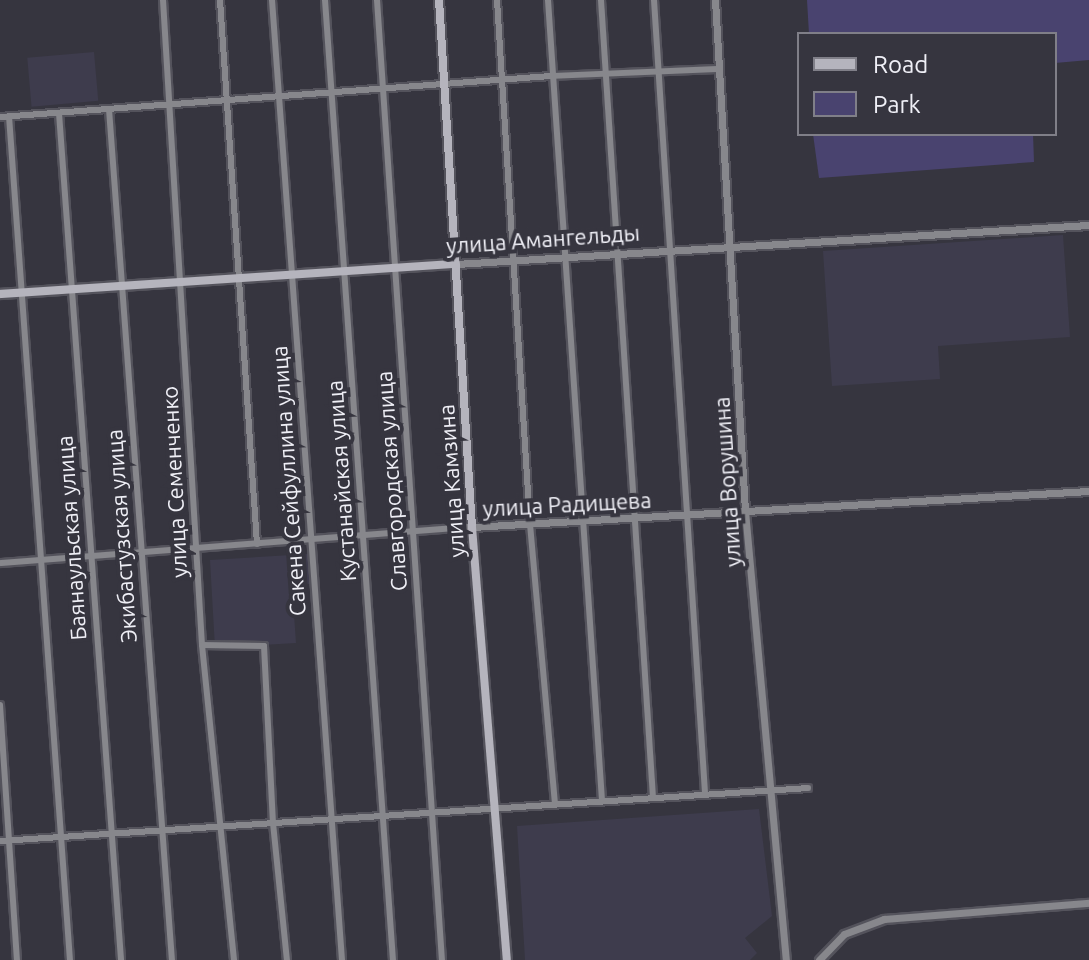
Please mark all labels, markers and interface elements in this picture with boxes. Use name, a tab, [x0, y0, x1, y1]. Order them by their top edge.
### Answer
legend	[797, 32, 1057, 136]
text: Road	[873, 51, 928, 78]
text: Park	[873, 91, 921, 118]
street label: улица Амангельды	[445, 219, 641, 259]
street label: Сакена Сейфуллина улица	[265, 345, 311, 617]
street label: Славгородская улица	[370, 370, 412, 592]
street label: Кустанайская улица	[321, 379, 361, 583]
street label: улица Семенченко	[156, 385, 192, 579]
street label: улица Ворушина	[708, 396, 746, 568]
street label: улица Камзина	[432, 403, 470, 559]
street label: Экибастузская улица	[100, 428, 142, 644]
street label: Баянаульская улица	[51, 435, 91, 641]
street label: улица Радищева	[482, 486, 652, 522]

